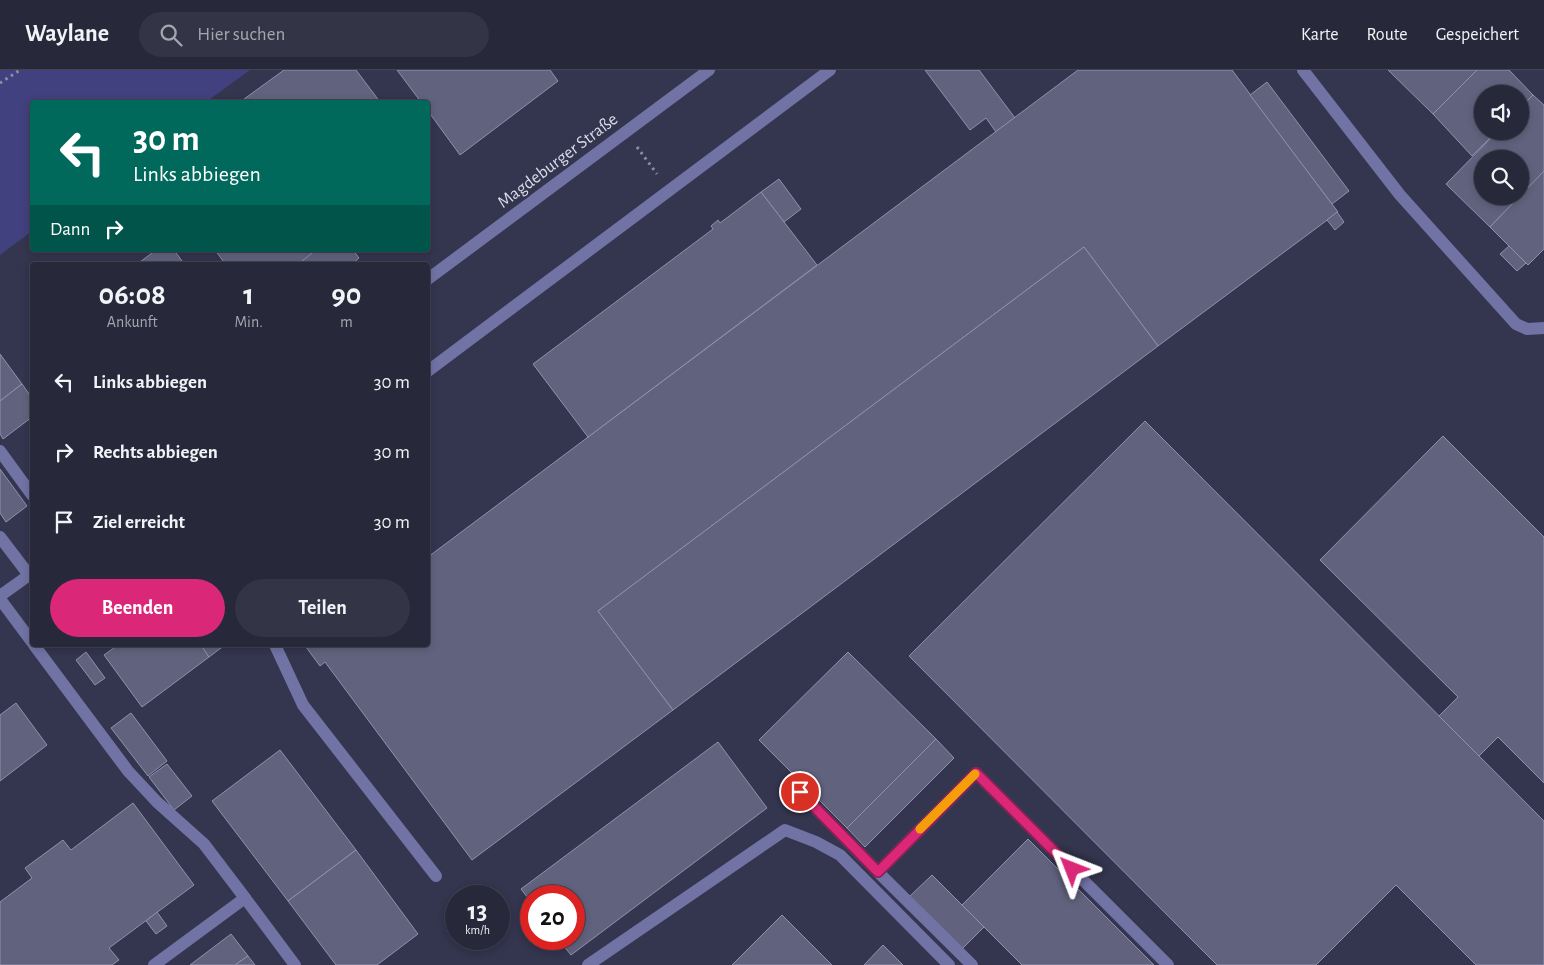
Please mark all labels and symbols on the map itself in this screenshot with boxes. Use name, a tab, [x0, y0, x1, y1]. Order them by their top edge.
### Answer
street label: Magdeburger Straße	[495, 110, 621, 212]
pin	[779, 771, 821, 813]
position arrow	[1045, 842, 1097, 894]
speed limit sign: 20	[520, 885, 585, 950]

